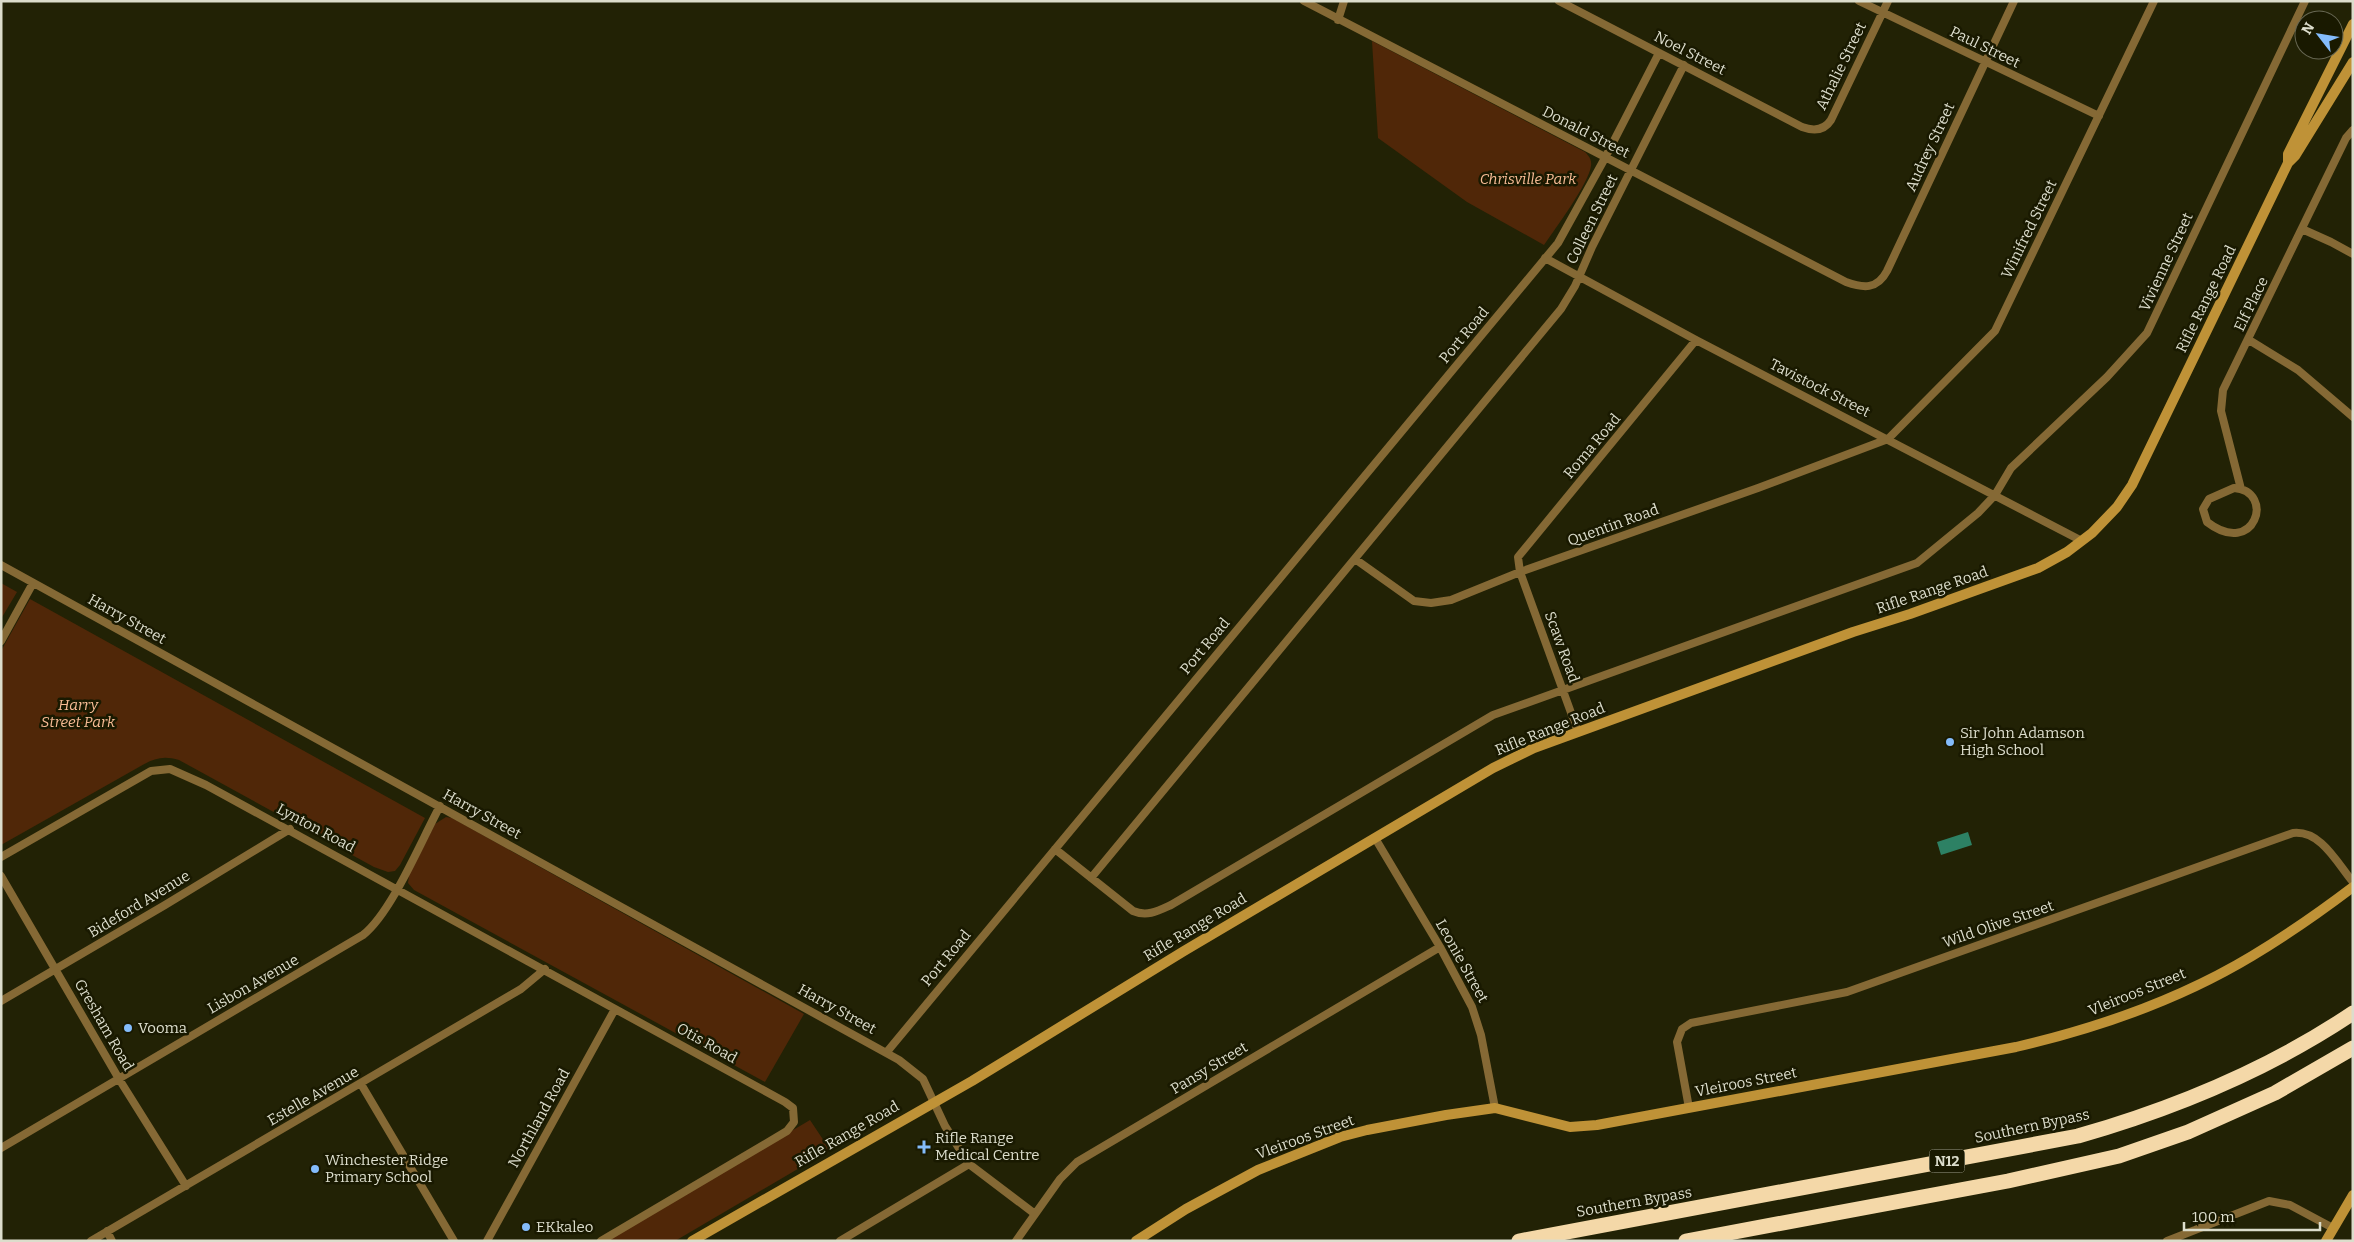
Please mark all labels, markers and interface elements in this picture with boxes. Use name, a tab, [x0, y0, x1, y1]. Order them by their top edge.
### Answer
north arrow	[2294, 10, 2344, 60]
street label: Athalie Street	[1812, 19, 1870, 113]
text: N	[2298, 19, 2318, 38]
street label: Paul Street	[1947, 22, 2023, 72]
street label: Noel Street	[1651, 27, 1729, 79]
street label: Audrey Street	[1902, 99, 1959, 194]
street label: Donald Street	[1539, 102, 1633, 162]
park label: Chrisville Park	[1480, 170, 1577, 188]
street label: Colleen Street	[1562, 171, 1622, 267]
street label: Winifred Street	[1997, 176, 2061, 281]
street label: Vivienne Street	[2135, 209, 2197, 314]
street label: Rifle Range Road	[2172, 242, 2240, 356]
street label: Elf Place	[2230, 274, 2272, 334]
street label: Port Road	[1435, 303, 1493, 367]
street label: Tavistock Street	[1767, 355, 1874, 421]
street label: Roma Road	[1560, 410, 1624, 482]
street label: Quentin Road	[1565, 500, 1661, 550]
street label: Rifle Range Road	[1874, 562, 1990, 618]
street label: Harry Street	[85, 590, 170, 648]
street label: Scaw Road	[1541, 609, 1583, 685]
street label: Port Road	[1176, 614, 1234, 678]
park label: Harry Street Park	[41, 696, 116, 731]
street label: Rifle Range Road	[1492, 699, 1608, 759]
place label: Sir John Adamson High School	[1960, 724, 2085, 759]
marker: Sir John Adamson High School	[1944, 736, 1956, 748]
street label: Harry Street	[440, 785, 525, 843]
street label: Lynton Road	[274, 800, 359, 856]
street label: Bideford Avenue	[85, 867, 193, 941]
street label: Rifle Range Road	[1140, 889, 1250, 965]
street label: Wild Olive Street	[1940, 896, 2056, 951]
street label: Leonie Street	[1432, 916, 1493, 1006]
street label: Port Road	[917, 926, 975, 990]
street label: Lisbon Avenue	[204, 951, 302, 1017]
street label: Vleiroos Street	[2086, 964, 2189, 1020]
street label: Gresham Road	[70, 976, 138, 1074]
street label: Harry Street	[795, 980, 880, 1038]
place label: Vooma	[138, 1019, 187, 1037]
street label: Otis Road	[674, 1019, 740, 1067]
marker: Vooma	[122, 1022, 134, 1034]
street label: Pansy Street	[1167, 1038, 1251, 1098]
street label: Estelle Avenue	[264, 1063, 362, 1129]
street label: Vleiroos Street	[1694, 1063, 1799, 1101]
street label: Northland Road	[504, 1065, 574, 1171]
street label: Rifle Range Road	[792, 1097, 902, 1171]
street label: Southern Bypass	[1973, 1105, 2091, 1147]
street label: Vleiroos Street	[1253, 1111, 1357, 1163]
place label: Rifle Range Medical Centre	[935, 1129, 1040, 1164]
marker: Rifle Range Medical Centre	[917, 1140, 931, 1154]
road number: N12	[1930, 1150, 1964, 1172]
place label: Winchester Ridge Primary School	[325, 1151, 448, 1186]
marker: Winchester Ridge Primary School	[309, 1163, 321, 1175]
street label: Southern Bypass	[1575, 1183, 1693, 1221]
scale bar	[2184, 1200, 2320, 1232]
text: 100 m	[2192, 1208, 2235, 1226]
place label: EKkaleo	[536, 1218, 593, 1236]
marker: EKkaleo	[520, 1221, 532, 1233]

